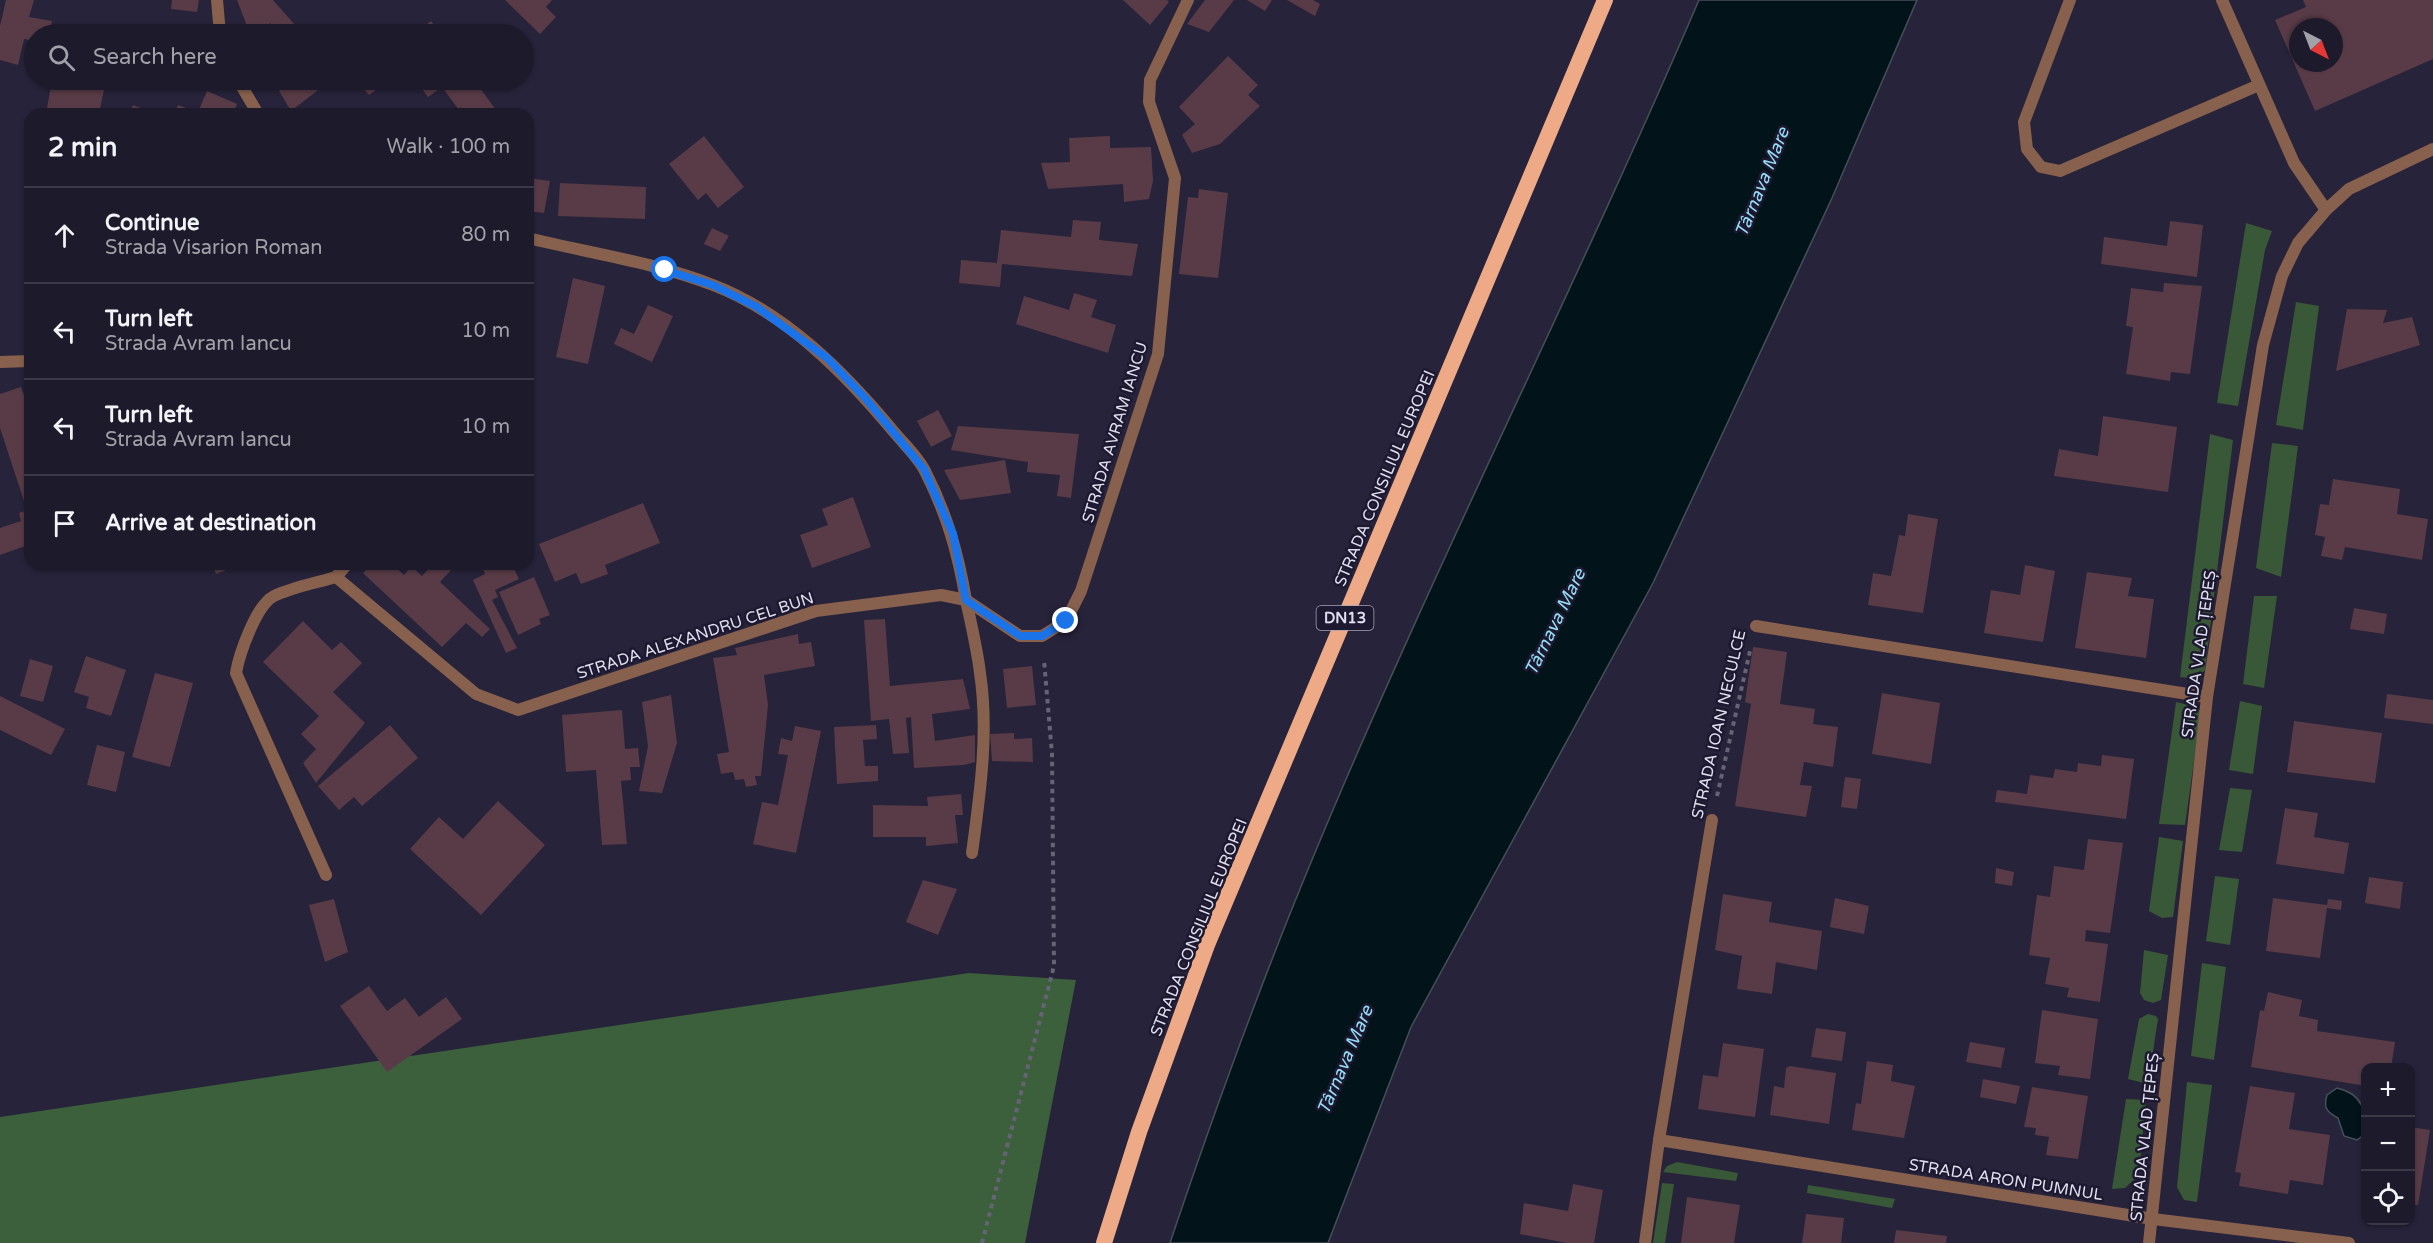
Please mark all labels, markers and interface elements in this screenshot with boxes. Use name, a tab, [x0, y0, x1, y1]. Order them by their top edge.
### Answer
north arrow	[2289, 18, 2343, 72]
search box	[24, 24, 534, 90]
icon: search	[45, 41, 78, 74]
text: Search here	[93, 44, 217, 70]
water label: Târnava Mare	[1730, 123, 1794, 240]
text: 2 min	[48, 132, 117, 163]
text: Walk · 100 m	[387, 135, 510, 159]
text: Continue	[105, 210, 200, 236]
icon: ahead	[48, 219, 81, 252]
text: 80 m	[461, 223, 510, 247]
text: Strada Visarion Roman	[105, 236, 322, 260]
route start	[651, 256, 677, 282]
text: Turn left	[105, 306, 193, 332]
icon: left	[48, 315, 81, 348]
text: 10 m	[461, 319, 510, 343]
text: Strada Avram Iancu	[105, 332, 292, 356]
street label: STRADA AVRAM IANCU	[1078, 339, 1152, 525]
street label: STRADA CONSILIUL EUROPEI	[1330, 367, 1440, 589]
text: Turn left	[105, 402, 193, 428]
icon: left	[48, 411, 81, 444]
text: 10 m	[461, 415, 510, 439]
text: Strada Avram Iancu	[105, 428, 292, 452]
icon: arrive	[48, 507, 81, 540]
text: Arrive at destination	[105, 510, 316, 536]
water label: Târnava Mare	[1520, 564, 1591, 679]
street label: STRADA VLAD ȚEPEȘ	[2177, 569, 2221, 739]
street label: STRADA ALEXANDRU CEL BUN	[574, 588, 816, 684]
road number: DN13	[1316, 606, 1374, 630]
route end	[1052, 607, 1078, 633]
street label: STRADA IOAN NECULCE	[1688, 628, 1750, 821]
street label: STRADA CONSILIUL EUROPEI	[1146, 816, 1252, 1039]
water label: Târnava Mare	[1312, 1002, 1378, 1118]
street label: STRADA VLAD ȚEPEȘ	[2126, 1052, 2164, 1222]
map controls	[2361, 1063, 2415, 1225]
button: +	[2361, 1063, 2415, 1117]
button: −	[2361, 1117, 2415, 1171]
street label: STRADA ARON PUMNUL	[1907, 1155, 2104, 1205]
button: locate	[2361, 1171, 2415, 1225]

